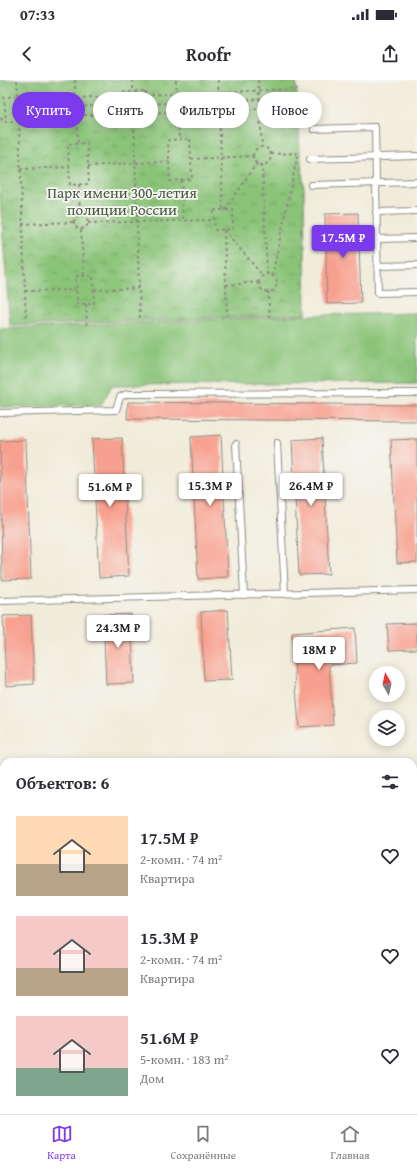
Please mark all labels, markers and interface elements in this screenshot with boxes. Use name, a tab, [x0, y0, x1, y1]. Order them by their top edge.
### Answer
text: 07:33	[20, 4, 55, 25]
text: Roofr	[186, 41, 231, 68]
icon: back	[16, 43, 38, 65]
icon: share	[379, 43, 401, 65]
chip: Купить	[12, 92, 85, 128]
chip: Снять	[93, 92, 158, 128]
chip: Фильтры	[166, 92, 249, 128]
chip: Новое	[257, 92, 322, 128]
park label: Парк имени 300-летия полиции России	[47, 182, 197, 220]
pin: 17.5M ₽	[306, 225, 380, 259]
text: 17.5M ₽	[321, 228, 365, 247]
pin: 15.3M ₽	[173, 473, 247, 507]
pin: 26.4M ₽	[274, 473, 348, 507]
pin: 51.6M ₽	[73, 474, 147, 508]
text: 15.3M ₽	[188, 476, 232, 495]
text: 26.4M ₽	[289, 476, 333, 495]
text: 51.6M ₽	[88, 477, 132, 496]
pin: 24.3M ₽	[81, 615, 155, 649]
text: 24.3M ₽	[96, 618, 140, 637]
pin: 18M ₽	[291, 637, 347, 671]
text: 18M ₽	[302, 640, 336, 659]
north arrow	[369, 666, 405, 702]
map controls	[369, 666, 405, 746]
button: layers	[369, 710, 405, 746]
text: Объектов: 6	[16, 770, 109, 795]
icon: filters	[379, 771, 401, 793]
text: 17.5M ₽	[140, 825, 198, 850]
icon: home	[48, 832, 96, 880]
icon: heart	[379, 845, 401, 867]
text: 2-комн. · 74 m²	[140, 850, 222, 869]
text: Квартира	[140, 869, 195, 888]
text: 15.3M ₽	[140, 925, 198, 950]
icon: home	[48, 932, 96, 980]
icon: heart	[379, 945, 401, 967]
text: 2-комн. · 74 m²	[140, 950, 222, 969]
text: Квартира	[140, 969, 195, 988]
text: 51.6M ₽	[140, 1025, 198, 1050]
icon: home	[48, 1032, 96, 1080]
icon: heart	[379, 1045, 401, 1067]
text: 5-комн. · 183 m²	[140, 1050, 229, 1069]
text: Дом	[140, 1069, 164, 1088]
tab: Карта	[47, 1123, 76, 1163]
tab: Сохранённые	[170, 1123, 236, 1163]
tab: Главная	[331, 1123, 370, 1163]

